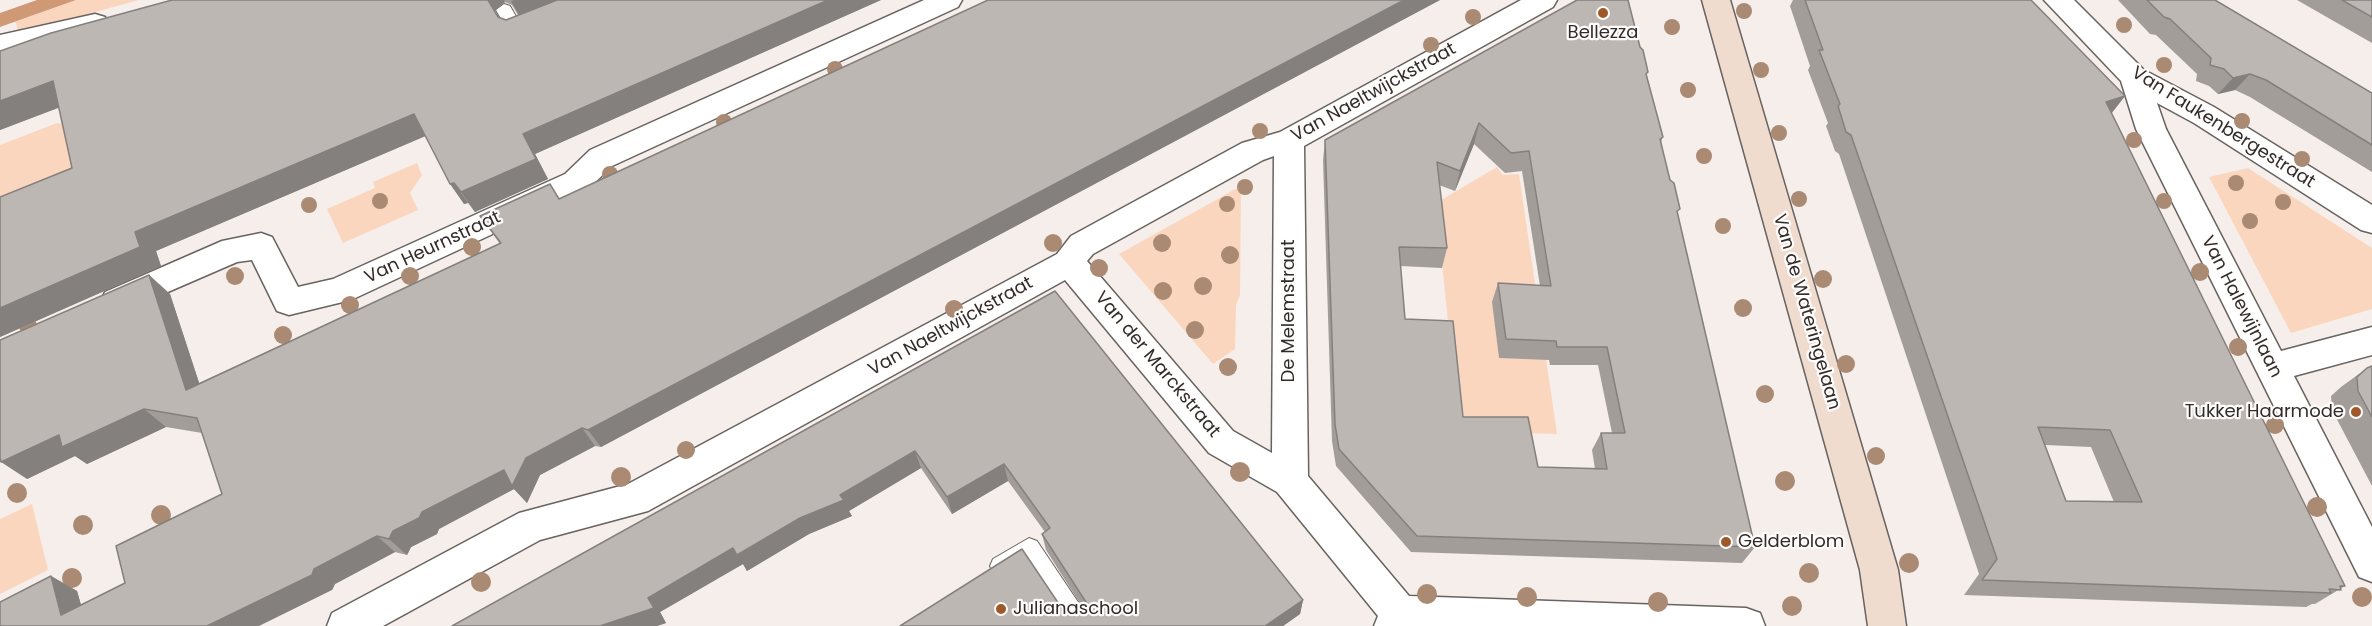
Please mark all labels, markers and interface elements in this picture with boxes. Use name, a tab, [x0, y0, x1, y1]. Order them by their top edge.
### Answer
marker: Bellezza	[1596, 6, 1610, 20]
place label: Bellezza	[1568, 22, 1638, 44]
street label: Van Naeltwijckstraat	[1288, 39, 1460, 147]
street label: Van Faukenbergestraat	[2127, 63, 2319, 193]
street label: Van Heurnstraat	[362, 207, 504, 289]
street label: Van de Wateringelaan	[1768, 212, 1844, 412]
street label: Van Halewijnlaan	[2196, 232, 2286, 382]
street label: De Melemstraat	[1278, 239, 1300, 383]
street label: Van Naeltwijckstraat	[865, 273, 1037, 381]
street label: Van der Marckstraat	[1090, 288, 1224, 442]
place label: Tukker Haarmode	[2185, 401, 2344, 423]
marker: Tukker Haarmode	[2349, 405, 2363, 419]
place label: Gelderblom	[1738, 531, 1844, 553]
marker: Gelderblom	[1719, 535, 1733, 549]
place label: Julianaschool	[1013, 598, 1138, 620]
marker: Julianaschool	[994, 602, 1008, 616]

